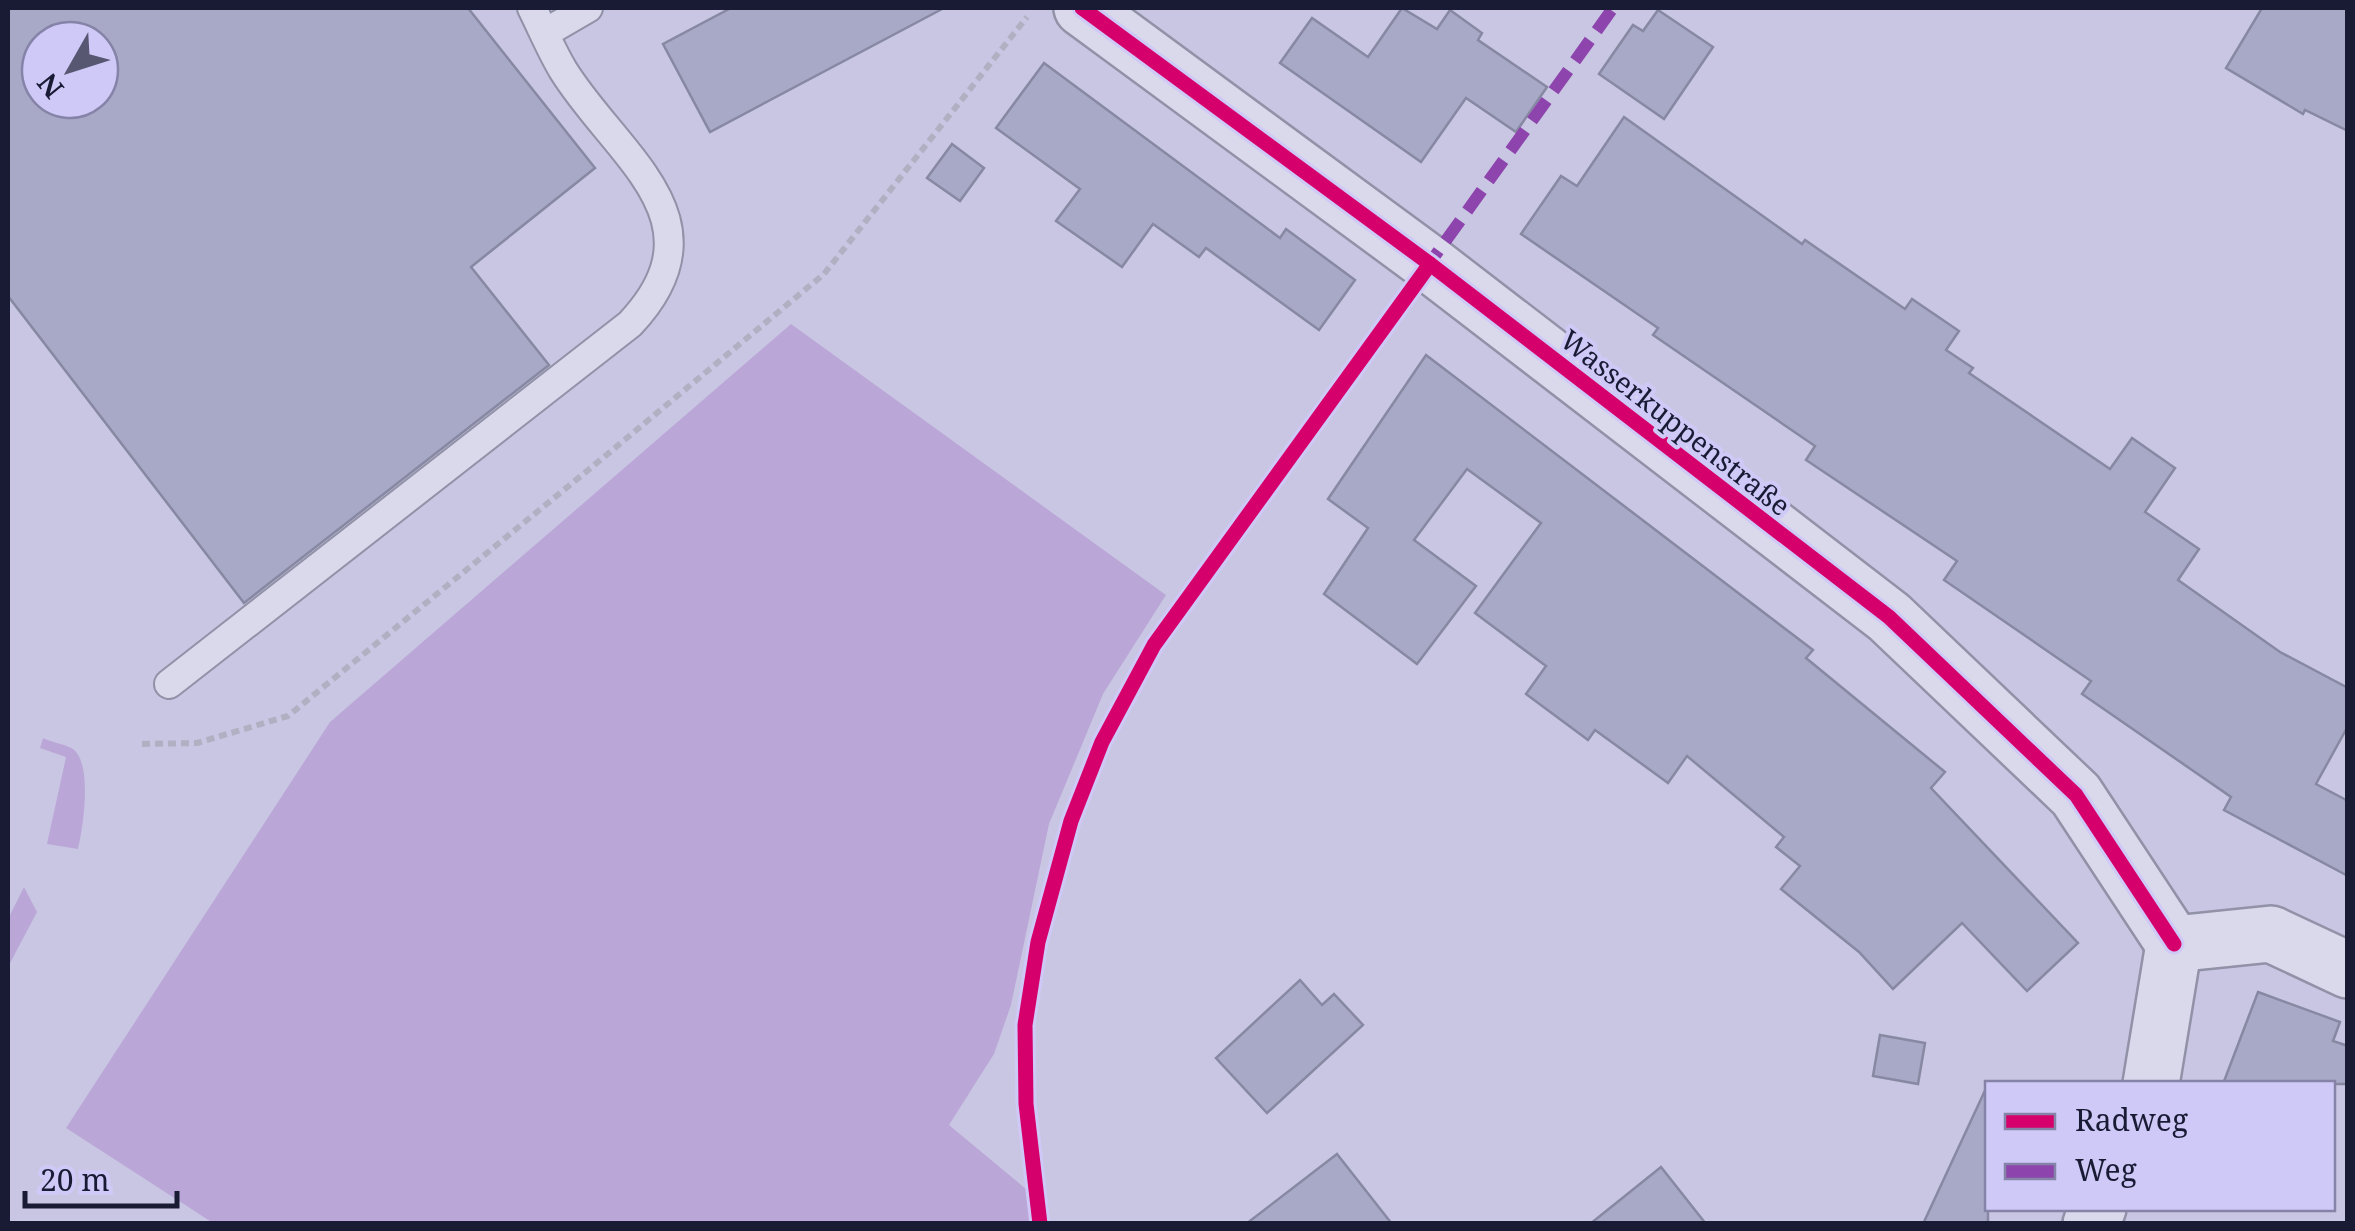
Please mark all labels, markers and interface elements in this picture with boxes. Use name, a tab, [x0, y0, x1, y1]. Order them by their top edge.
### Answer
north arrow	[20, 20, 120, 120]
text: N	[28, 66, 72, 107]
street label: Wasserkuppenstraße	[1553, 320, 1799, 524]
legend	[1985, 1081, 2335, 1211]
text: Radweg	[2075, 1099, 2188, 1140]
scale bar	[25, 1146, 178, 1208]
text: Weg	[2075, 1149, 2137, 1190]
text: 20 m	[40, 1159, 110, 1200]

